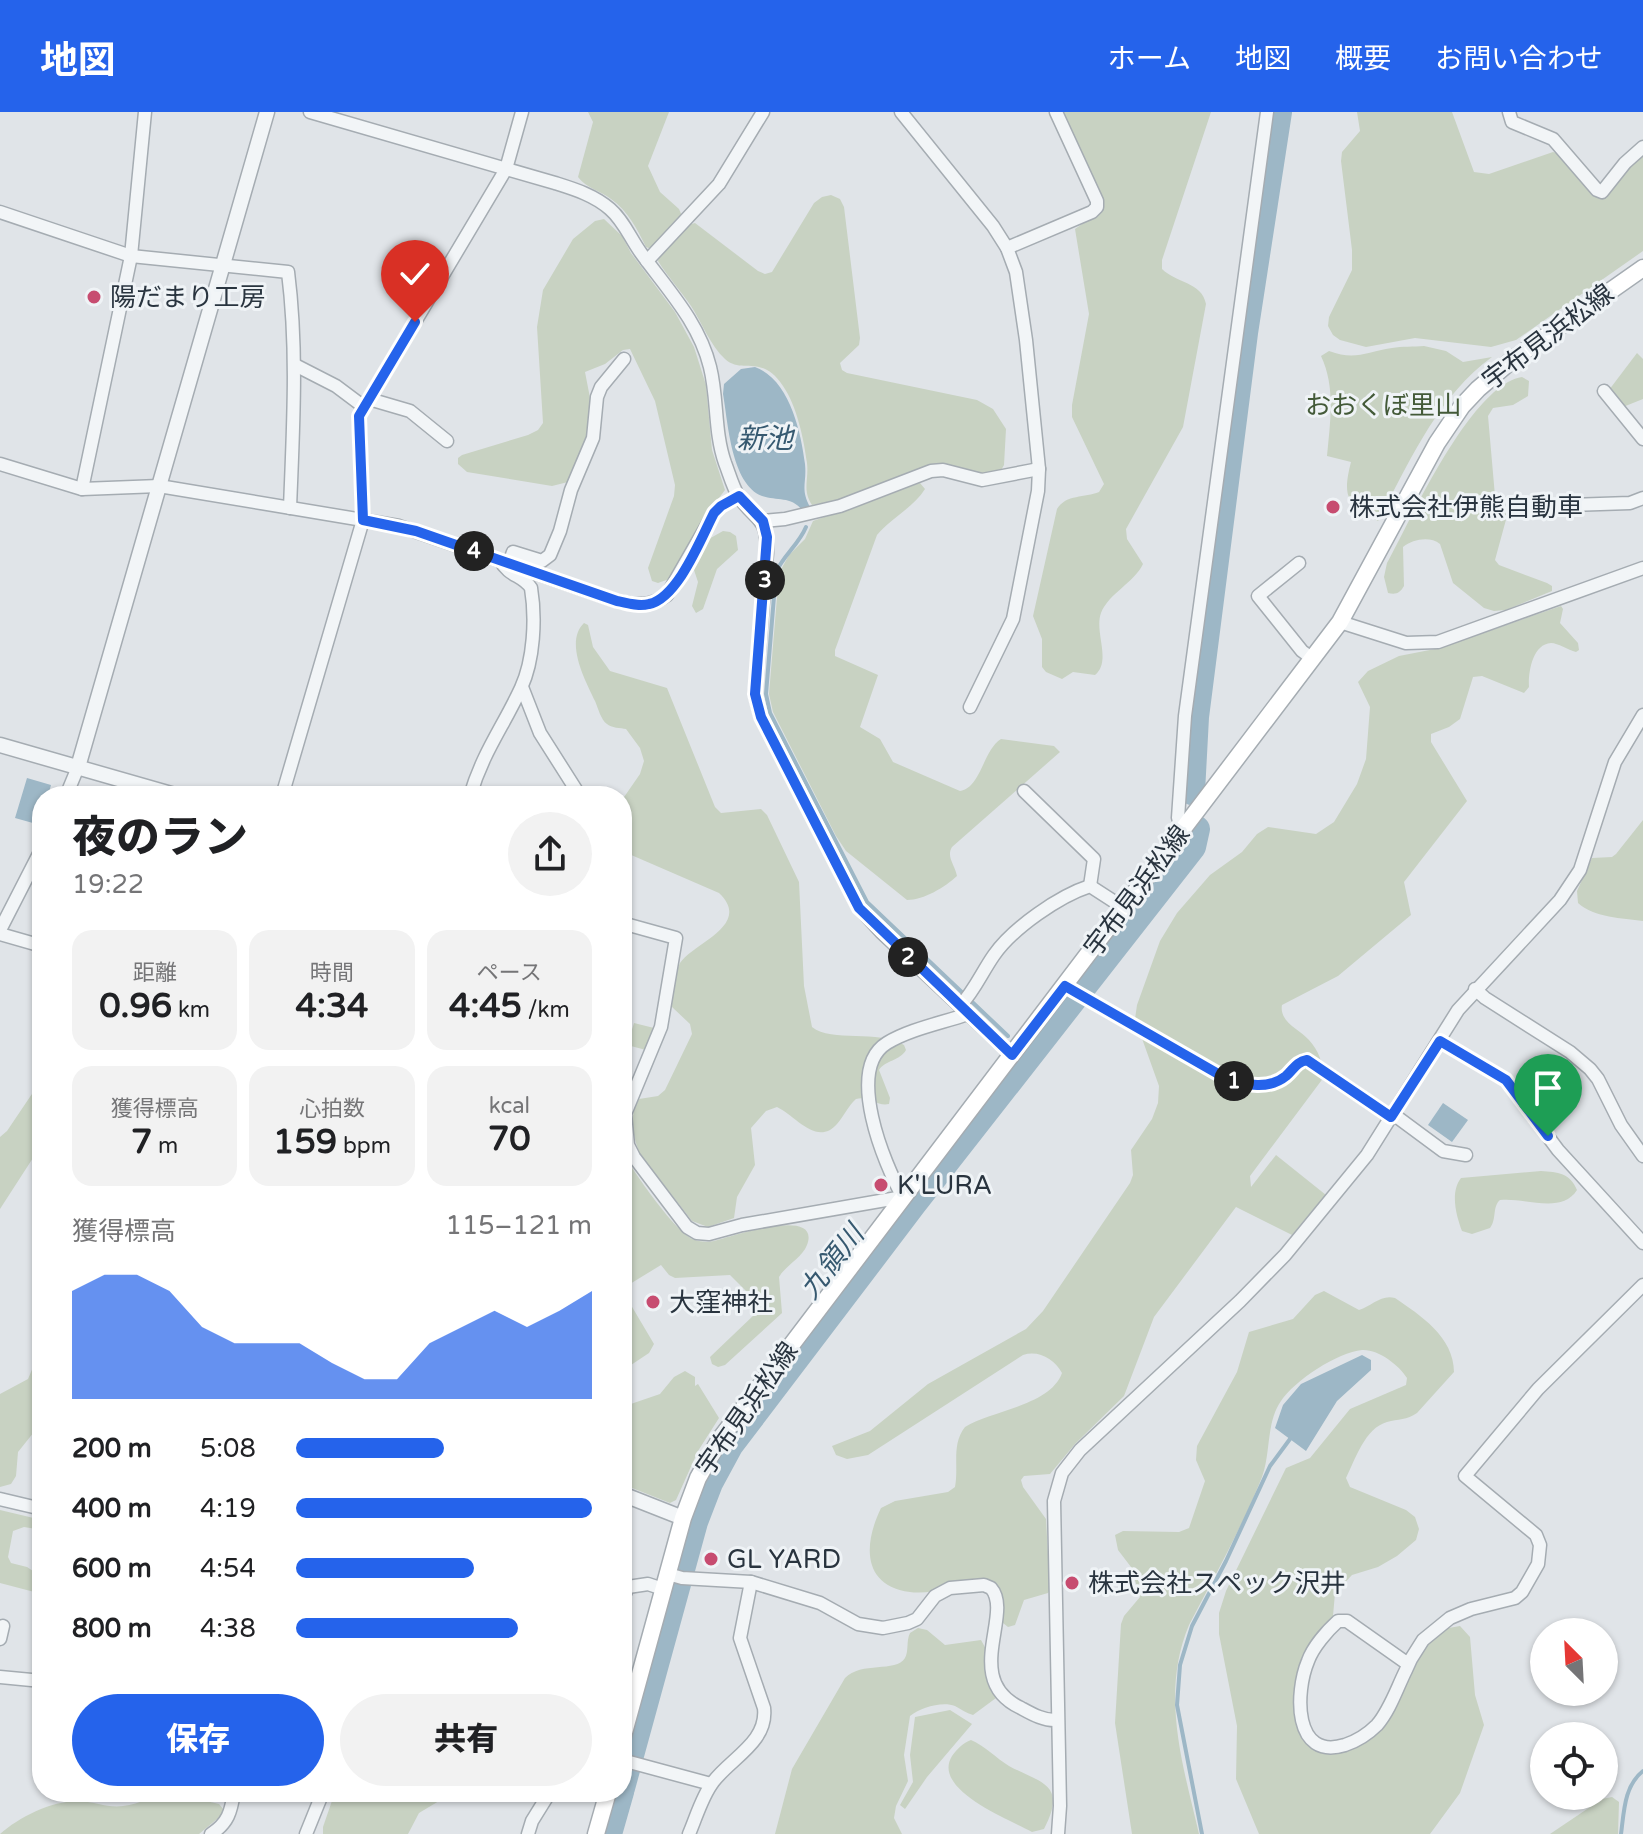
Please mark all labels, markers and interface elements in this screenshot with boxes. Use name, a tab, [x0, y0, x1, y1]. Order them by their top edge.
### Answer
text: 地図	[40, 38, 116, 84]
text: ホーム	[1108, 42, 1191, 76]
text: 地図	[1235, 42, 1291, 76]
text: 概要	[1335, 42, 1391, 76]
text: お問い合わせ	[1435, 42, 1603, 76]
pin	[381, 240, 449, 322]
icon: check	[393, 252, 437, 296]
street label: 宇布見浜松線	[1476, 278, 1620, 396]
place label: 陽だまり工房	[110, 282, 265, 313]
marker: 陽だまり工房	[85, 288, 103, 306]
park label: おおくぼ里山	[1305, 390, 1461, 421]
water label: 新池	[737, 422, 796, 456]
place label: 株式会社伊熊自動車	[1349, 492, 1583, 523]
marker: 株式会社伊熊自動車	[1324, 498, 1342, 516]
pin: 4	[454, 531, 494, 571]
text: 4	[467, 538, 481, 564]
pin: 3	[745, 560, 785, 600]
text: 3	[758, 567, 772, 593]
text: 夜のラン	[72, 812, 248, 865]
button: share	[508, 812, 592, 896]
street label: 宇布見浜松線	[1078, 819, 1196, 963]
text: 19:22	[72, 869, 144, 900]
pin: 2	[888, 937, 928, 977]
text: 2	[901, 944, 915, 970]
text: 距離	[133, 960, 177, 986]
text: 時間	[310, 960, 354, 986]
text: ペース	[477, 960, 542, 986]
text: 0.96	[99, 986, 172, 1027]
text: 4:34	[296, 986, 368, 1027]
text: 4:45	[449, 986, 522, 1027]
text: km	[172, 997, 210, 1023]
text: /km	[522, 997, 570, 1023]
pin	[1514, 1054, 1582, 1136]
pin: 1	[1214, 1061, 1254, 1101]
icon: arrive	[1526, 1066, 1570, 1110]
text: 1	[1227, 1068, 1241, 1094]
text: kcal	[489, 1093, 530, 1119]
text: 獲得標高	[111, 1096, 199, 1122]
text: 心拍数	[299, 1096, 365, 1122]
text: 70	[488, 1119, 531, 1160]
text: 7	[131, 1122, 152, 1163]
text: 159	[273, 1122, 337, 1163]
text: m	[152, 1133, 178, 1159]
text: bpm	[337, 1133, 391, 1159]
place label: K'LURA	[897, 1170, 992, 1201]
marker: K'LURA	[872, 1176, 890, 1194]
text: 115–121 m	[446, 1210, 592, 1241]
text: 獲得標高	[72, 1216, 176, 1247]
water label: 九領川	[793, 1216, 873, 1306]
place label: 大窪神社	[669, 1287, 773, 1318]
marker: 大窪神社	[644, 1293, 662, 1311]
street label: 宇布見浜松線	[690, 1336, 804, 1482]
text: 200 m	[72, 1433, 152, 1464]
text: 5:08	[200, 1433, 256, 1464]
text: 400 m	[72, 1493, 152, 1524]
text: 4:19	[200, 1493, 256, 1524]
place label: GL YARD	[727, 1544, 841, 1575]
marker: GL YARD	[702, 1550, 720, 1568]
text: 600 m	[72, 1553, 152, 1584]
text: 4:54	[200, 1553, 256, 1584]
place label: 株式会社スペック沢井	[1088, 1568, 1346, 1599]
marker: 株式会社スペック沢井	[1063, 1574, 1081, 1592]
text: 800 m	[72, 1613, 152, 1644]
text: 4:38	[200, 1613, 256, 1644]
north arrow	[1530, 1618, 1618, 1706]
map controls	[1530, 1618, 1618, 1810]
button: 保存	[72, 1694, 324, 1786]
button: 共有	[340, 1694, 592, 1786]
button: locate	[1530, 1722, 1618, 1810]

